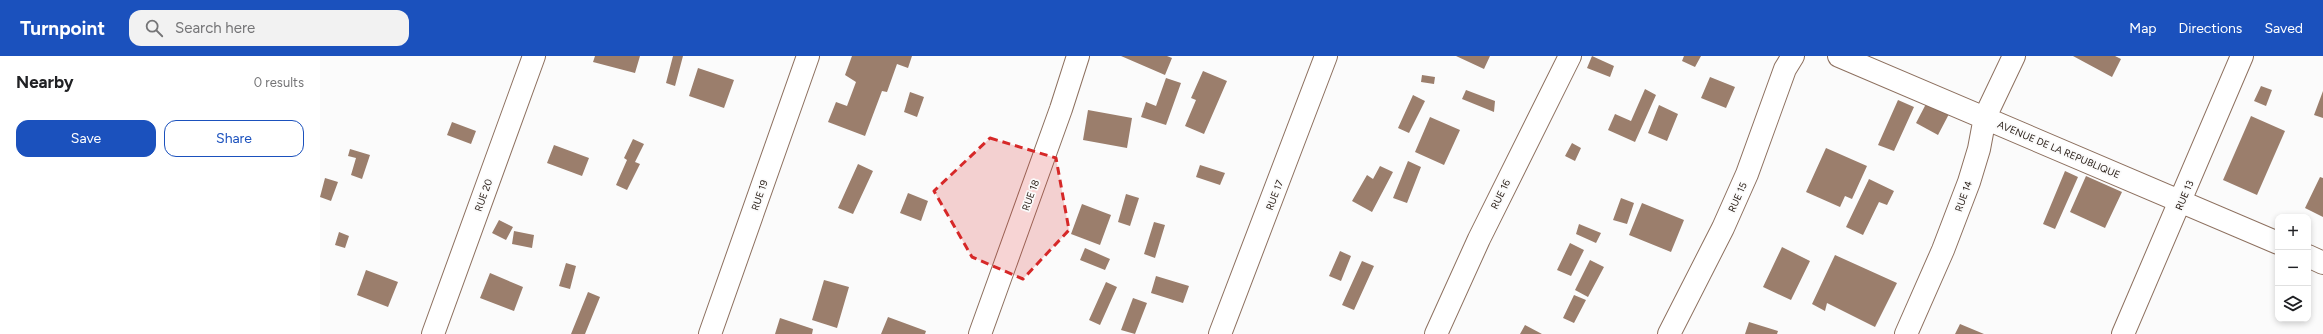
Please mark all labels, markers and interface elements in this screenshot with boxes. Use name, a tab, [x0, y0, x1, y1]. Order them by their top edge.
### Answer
search box	[129, 10, 409, 46]
text: Turnpoint	[20, 17, 105, 40]
icon: search	[143, 17, 165, 39]
text: Search here	[175, 19, 255, 37]
text: Map	[2129, 20, 2157, 37]
text: Directions	[2179, 20, 2242, 37]
text: Saved	[2264, 20, 2303, 37]
text: Nearby	[16, 72, 74, 92]
text: 0 results	[254, 75, 304, 90]
street label: AVENUE DE LA REPUBLIQUE	[1996, 118, 2122, 181]
button: Save	[16, 120, 156, 157]
button: Share	[164, 120, 304, 157]
street label: RUE 20	[472, 177, 495, 213]
street label: RUE 16	[1488, 177, 1513, 211]
street label: RUE 19	[748, 178, 771, 212]
street label: RUE 18	[1019, 178, 1042, 212]
street label: RUE 17	[1263, 178, 1286, 212]
street label: RUE 13	[2172, 178, 2197, 212]
street label: RUE 14	[1952, 179, 1975, 213]
street label: RUE 15	[1725, 180, 1750, 214]
map controls	[2275, 214, 2311, 322]
button: +	[2275, 214, 2311, 250]
button: −	[2275, 250, 2311, 286]
button: layers	[2275, 286, 2311, 322]

